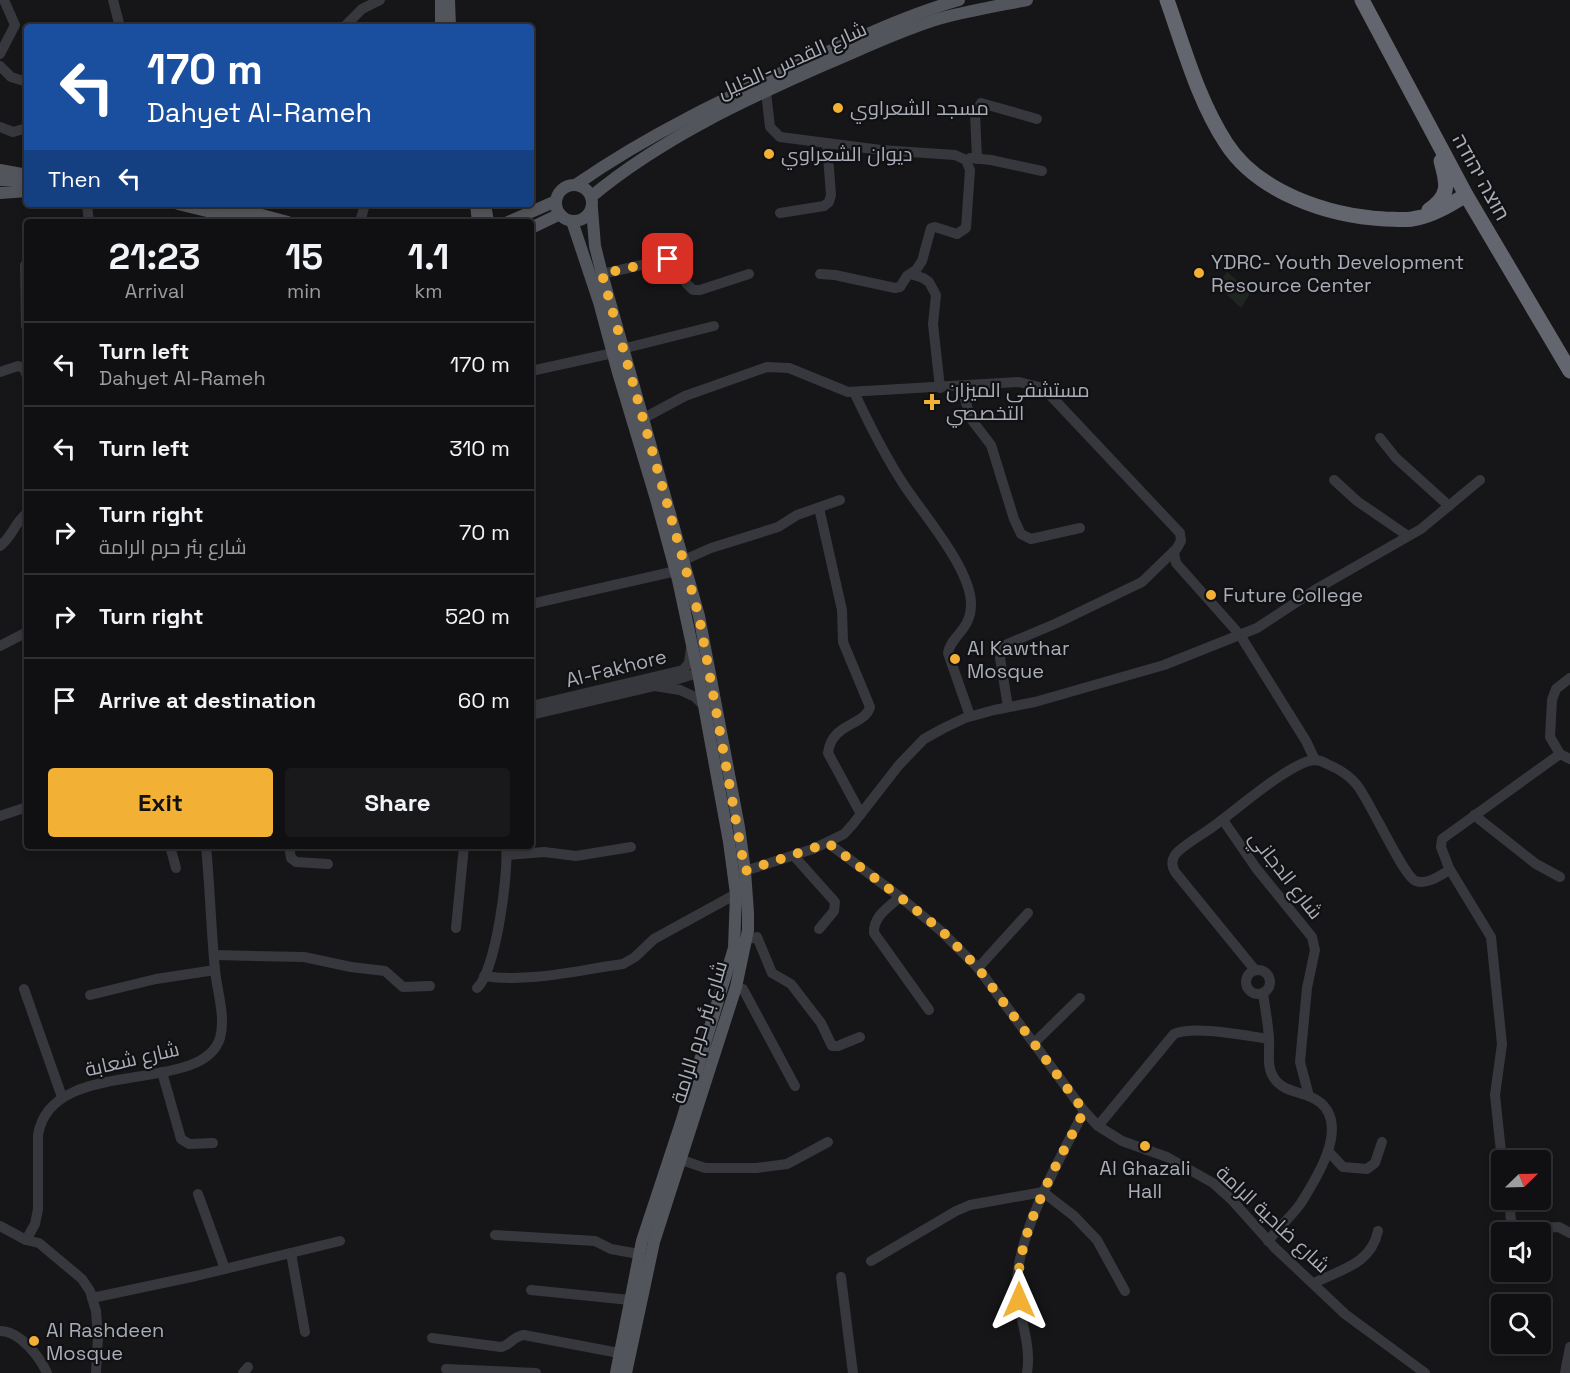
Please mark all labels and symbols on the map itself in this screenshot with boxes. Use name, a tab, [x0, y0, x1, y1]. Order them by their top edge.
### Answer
street label: شارع القدس-الخليل	[713, 15, 871, 105]
place label: مسجد الشعراوي	[850, 95, 989, 124]
marker: مسجد الشعراوي	[831, 101, 845, 115]
street label: חוצה יהודה	[1447, 129, 1515, 225]
place label: ديوان الشعراوي	[781, 141, 912, 170]
marker: ديوان الشعراوي	[762, 147, 776, 161]
pin	[642, 233, 693, 284]
place label: YDRC- Youth Development Resource Center	[1211, 249, 1464, 298]
marker: YDRC- Youth Development Resource Center	[1192, 266, 1206, 280]
place label: مستشفى الميزان التخصصي	[946, 377, 1090, 428]
marker: مستشفى الميزان التخصصي	[923, 393, 941, 411]
place label: Future College	[1223, 582, 1363, 608]
marker: Future College	[1204, 588, 1218, 602]
place label: Al Kawthar Mosque	[967, 635, 1070, 684]
street label: Al-Fakhore	[563, 643, 669, 693]
marker: Al Kawthar Mosque	[948, 652, 962, 666]
street label: شارع الدجاني	[1241, 825, 1329, 926]
street label: شارع بئر حرم الرامة	[665, 958, 734, 1107]
street label: شارع شعابة	[82, 1036, 182, 1083]
marker: Al Ghazali Hall	[1138, 1139, 1152, 1153]
north arrow	[1491, 1150, 1551, 1210]
place label: Al Ghazali Hall	[1099, 1155, 1191, 1204]
street label: شارع ضاحية الرامة	[1210, 1160, 1335, 1279]
position arrow	[987, 1268, 1051, 1332]
place label: Al Rashdeen Mosque	[46, 1317, 164, 1366]
marker: Al Rashdeen Mosque	[27, 1334, 41, 1348]

